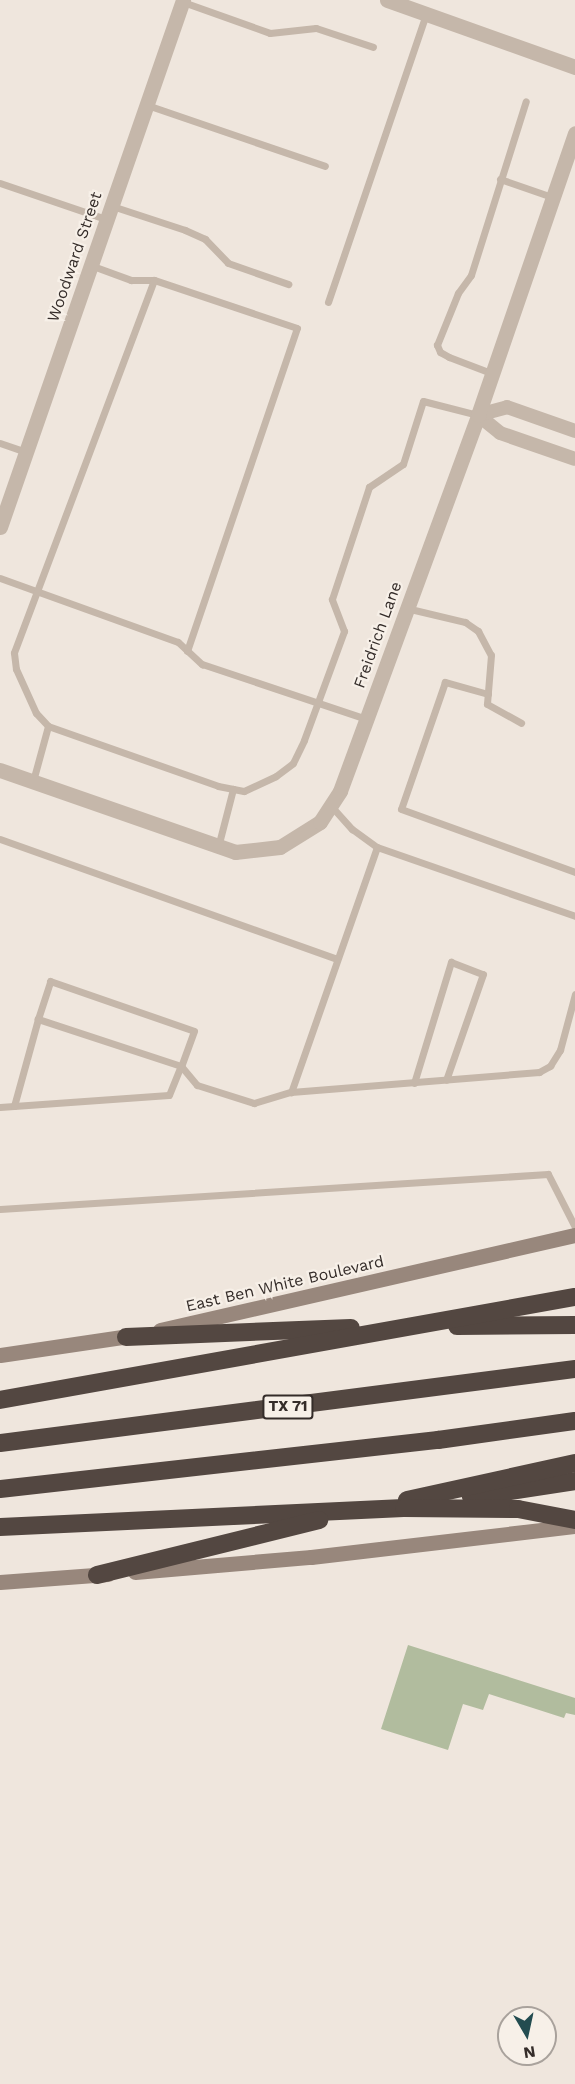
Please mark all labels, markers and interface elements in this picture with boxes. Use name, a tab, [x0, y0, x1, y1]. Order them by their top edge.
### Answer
street label: Woodward Street	[44, 189, 106, 325]
street label: Freidrich Lane	[350, 579, 406, 691]
street label: East Ben White Boulevard	[184, 1252, 386, 1316]
road number: TX 71	[261, 1395, 315, 1419]
north arrow	[497, 2006, 557, 2066]
text: N	[522, 2042, 537, 2063]

